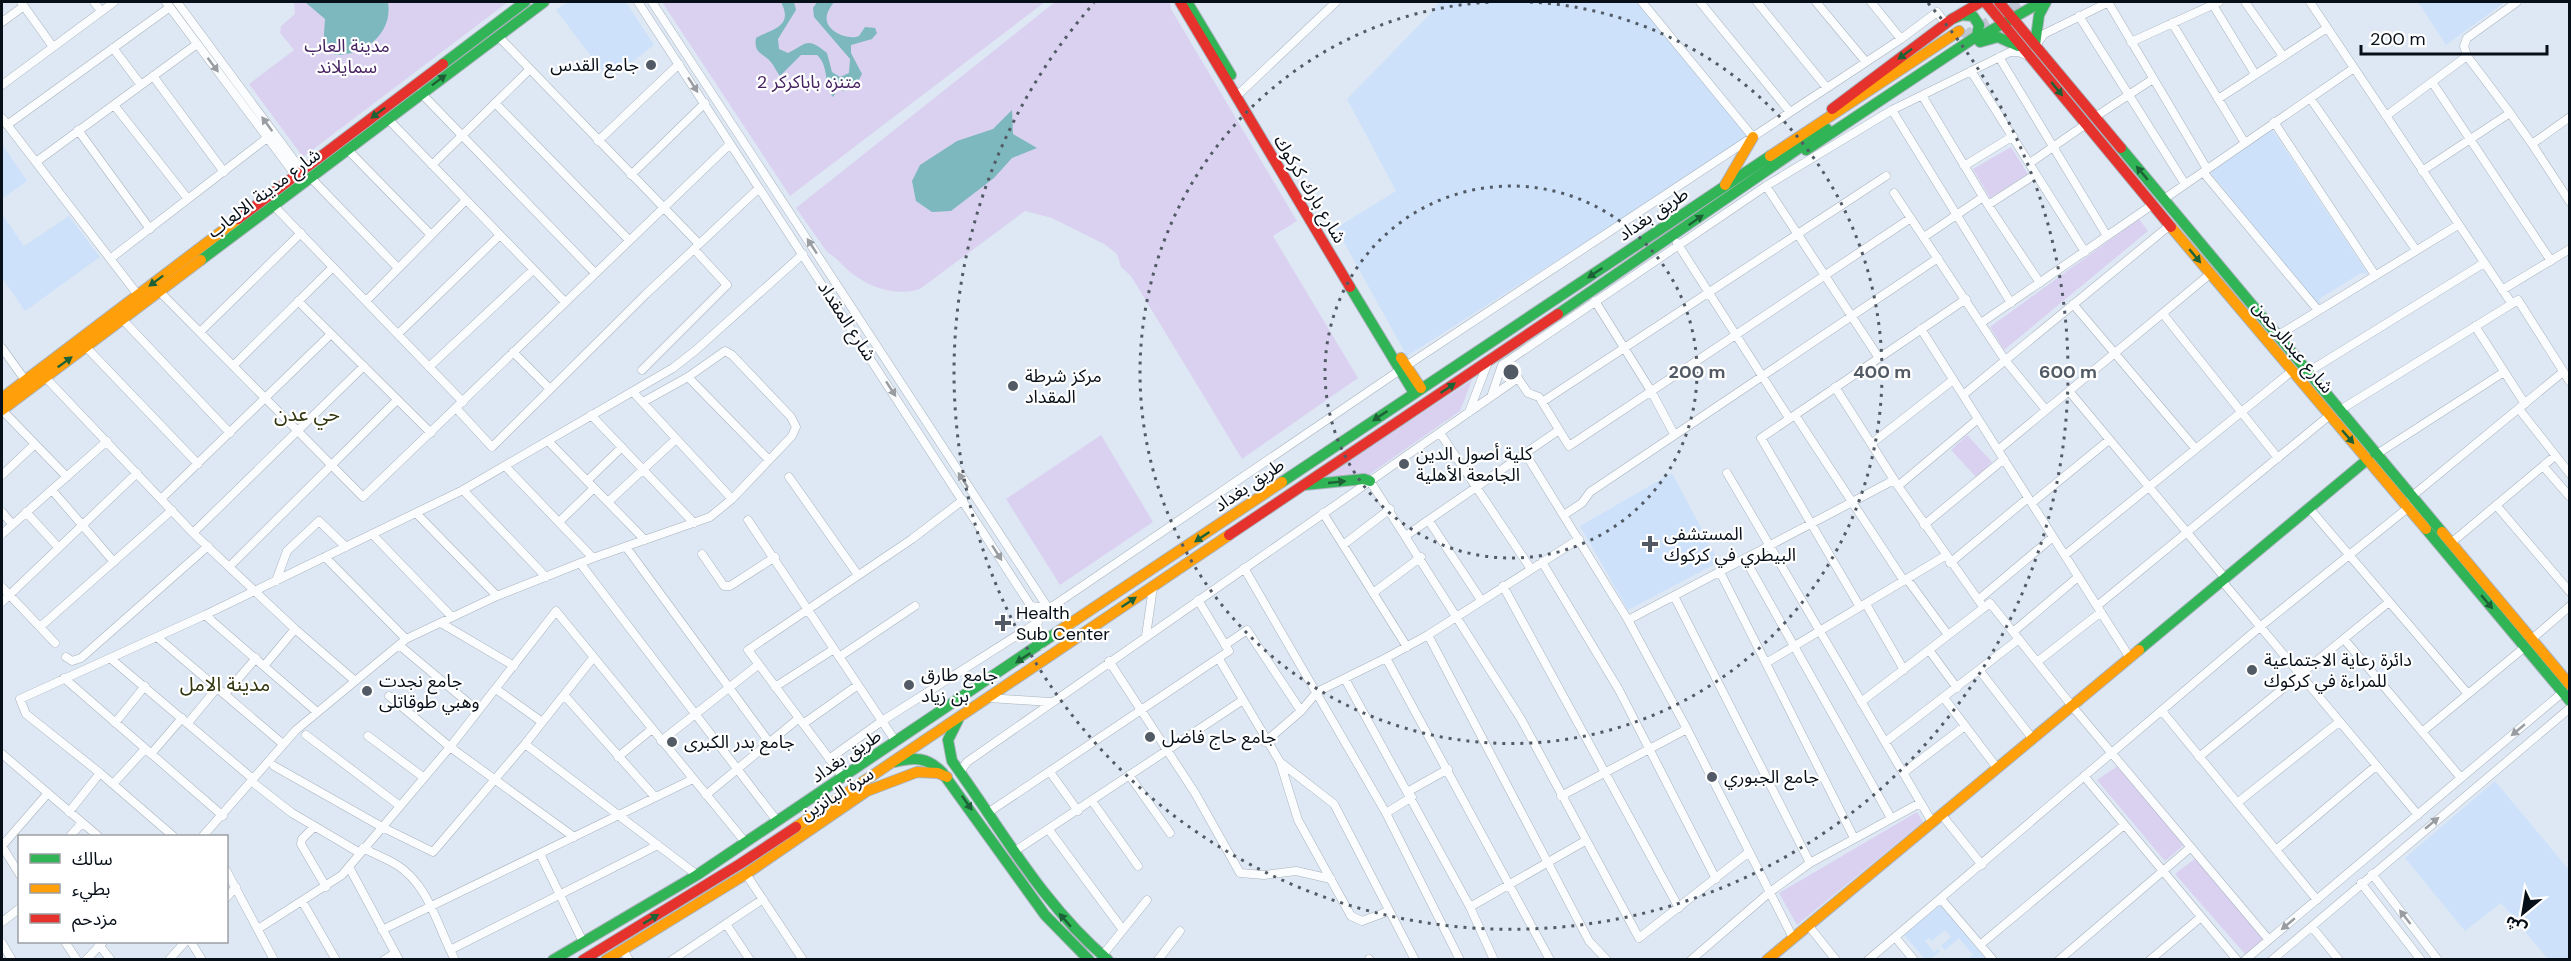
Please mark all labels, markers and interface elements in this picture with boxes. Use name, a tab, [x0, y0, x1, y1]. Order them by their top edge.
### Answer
scale bar	[2361, 18, 2547, 56]
text: 200 m	[2370, 27, 2426, 51]
park label: مدينة العاب سمايلاند	[304, 34, 390, 79]
one-way arrow	[1898, 48, 1913, 60]
place label: جامع القدس	[550, 53, 639, 79]
one-way arrow	[207, 58, 219, 73]
marker: جامع القدس	[644, 58, 658, 72]
park label: متنزه باباكركر 2	[757, 70, 861, 94]
one-way arrow	[430, 74, 446, 86]
one-way arrow	[687, 77, 699, 93]
one-way arrow	[2051, 81, 2064, 97]
one-way arrow	[371, 106, 386, 118]
one-way arrow	[261, 116, 273, 132]
street label: شارع بارك كركوك	[1266, 130, 1352, 249]
street label: شارع مدينة الالعاب	[203, 143, 327, 245]
one-way arrow	[2136, 165, 2148, 180]
street label: طريق بغداد	[1613, 182, 1693, 246]
one-way arrow	[1688, 215, 1704, 226]
one-way arrow	[806, 237, 817, 254]
one-way arrow	[2188, 248, 2201, 263]
one-way arrow	[1587, 267, 1604, 278]
one-way arrow	[148, 275, 163, 287]
street label: شارع المقداد	[811, 276, 882, 367]
street label: شارع عبدالرحمن	[2246, 296, 2339, 400]
one-way arrow	[58, 357, 73, 369]
text: 200 m	[1669, 360, 1725, 384]
text: 400 m	[1853, 360, 1911, 384]
text: 600 m	[2039, 360, 2097, 384]
centre of rings	[1501, 362, 1521, 382]
place label: مركز شرطة المقداد	[1025, 364, 1102, 409]
marker: مركز شرطة المقداد	[1006, 379, 1020, 393]
one-way arrow	[886, 381, 897, 398]
one-way arrow	[1439, 382, 1455, 394]
district label: حي عدن	[274, 401, 340, 430]
one-way arrow	[1372, 410, 1389, 421]
one-way arrow	[2341, 429, 2355, 444]
place label: كلية أصول الدين الجامعة الأهلية	[1416, 442, 1533, 487]
street label: طريق بغداد	[1209, 453, 1289, 517]
marker: كلية أصول الدين الجامعة الأهلية	[1397, 457, 1411, 471]
one-way arrow	[958, 472, 969, 488]
one-way arrow	[1328, 477, 1347, 487]
place label: المستشفى البيطري في كركوك	[1664, 522, 1796, 568]
one-way arrow	[1194, 531, 1210, 542]
marker: المستشفى البيطري في كركوك	[1641, 535, 1659, 553]
one-way arrow	[991, 545, 1003, 561]
one-way arrow	[2480, 594, 2493, 609]
one-way arrow	[1120, 596, 1136, 608]
place label: Health Sub Center	[1016, 601, 1110, 646]
marker: Health Sub Center	[994, 614, 1012, 632]
place label: دائرة رعاية الاجتماعية للمراءة في كركوك	[2264, 648, 2412, 694]
one-way arrow	[1015, 652, 1031, 663]
place label: جامع طارق بن زياد	[921, 663, 998, 708]
marker: دائرة رعاية الاجتماعية للمراءة في كركوك	[2245, 663, 2259, 677]
place label: جامع نجدت وهبي طوقاتلى	[379, 669, 480, 715]
district label: مدينة الامل	[180, 671, 270, 697]
marker: جامع طارق بن زياد	[902, 678, 916, 692]
marker: جامع نجدت وهبي طوقاتلى	[360, 684, 374, 698]
street label: طريق بغداد	[806, 724, 886, 788]
one-way arrow	[2510, 724, 2525, 736]
place label: جامع حاج فاضل	[1162, 725, 1276, 751]
place label: جامع بدر الكبرى	[684, 730, 795, 756]
marker: جامع حاج فاضل	[1143, 730, 1157, 744]
marker: جامع بدر الكبرى	[665, 735, 679, 749]
street label: سرة البانزين	[795, 762, 879, 826]
place label: جامع الجبوري	[1724, 765, 1819, 791]
marker: جامع الجبوري	[1705, 770, 1719, 784]
one-way arrow	[961, 795, 973, 811]
one-way arrow	[2425, 818, 2440, 830]
legend	[18, 835, 228, 943]
text: سالك	[72, 847, 113, 871]
text: بطيء	[72, 877, 110, 902]
north arrow	[2493, 883, 2553, 943]
text: مزدحم	[72, 907, 117, 932]
one-way arrow	[2398, 909, 2411, 925]
text: ش	[2501, 911, 2530, 940]
one-way arrow	[1059, 913, 1072, 928]
one-way arrow	[643, 914, 659, 925]
one-way arrow	[2281, 917, 2296, 930]

